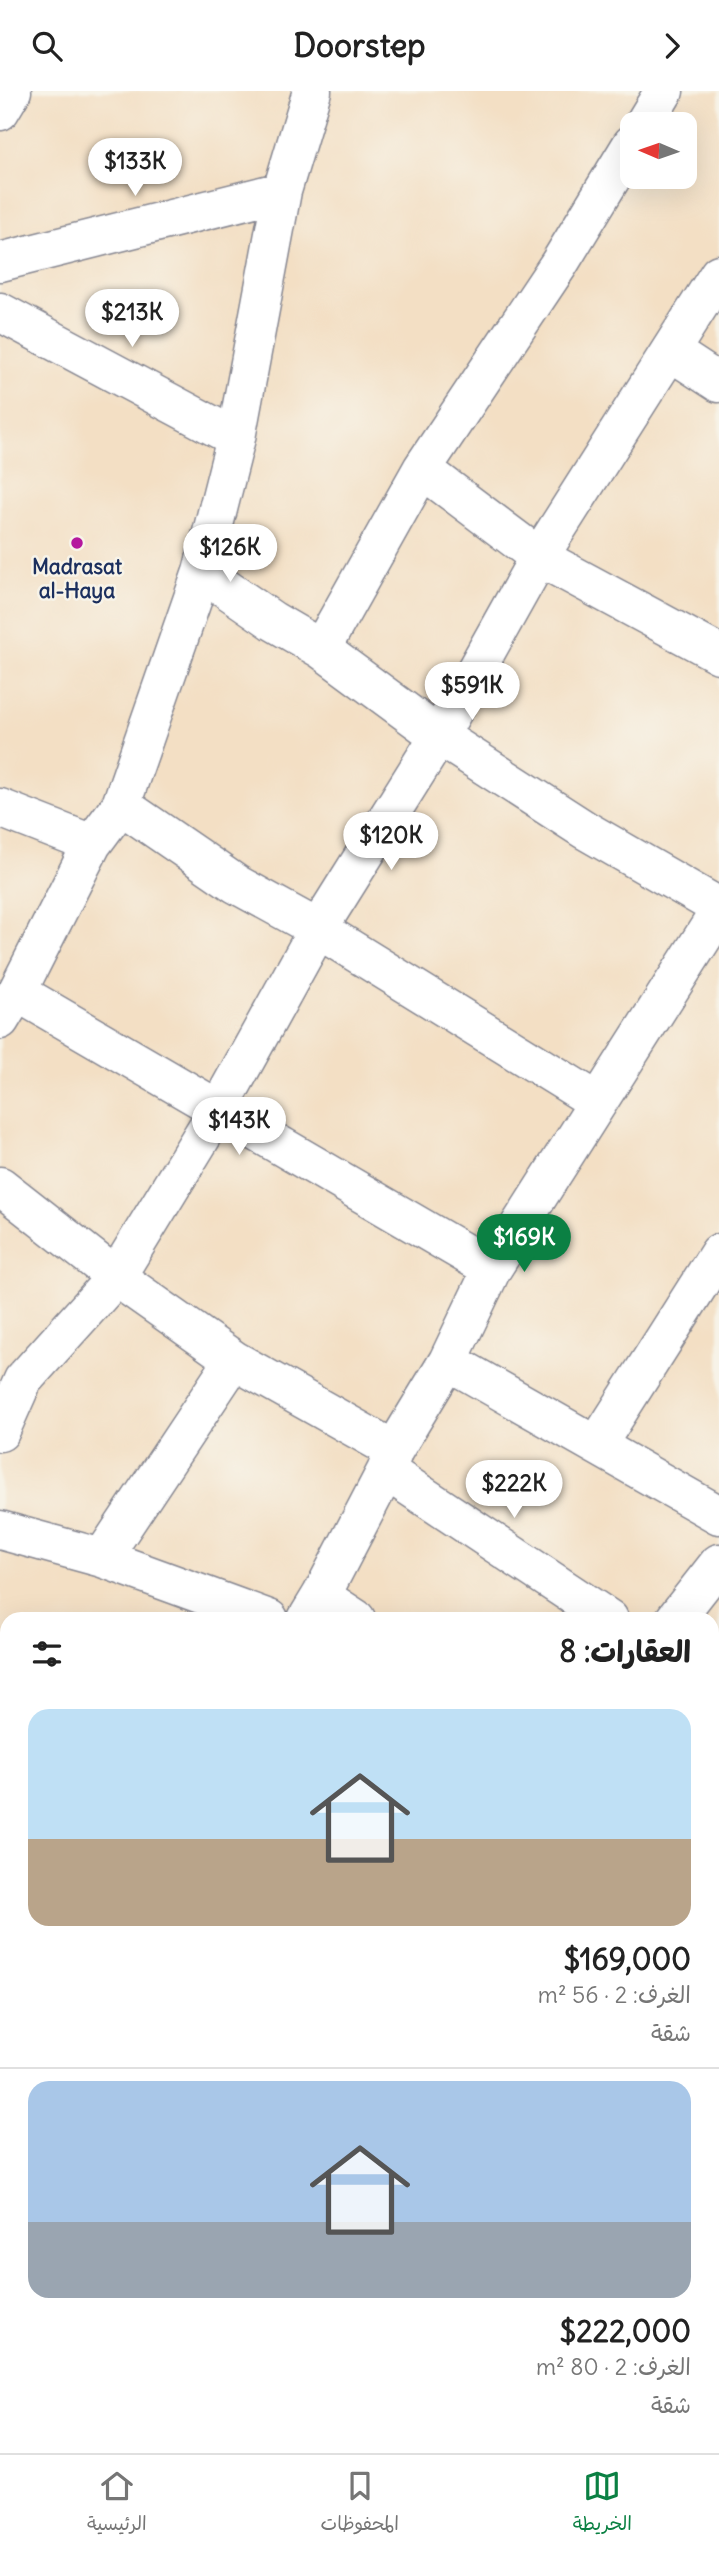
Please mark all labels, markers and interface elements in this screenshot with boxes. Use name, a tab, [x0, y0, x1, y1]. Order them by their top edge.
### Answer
text: Doorstep	[293, 25, 426, 66]
icon: search	[28, 27, 66, 65]
icon: forward	[653, 27, 691, 65]
north arrow	[620, 112, 696, 189]
map controls	[620, 112, 697, 189]
pin: $133K	[86, 139, 184, 198]
text: $133K	[104, 146, 166, 175]
pin: $213K	[83, 289, 181, 349]
text: $213K	[101, 297, 163, 326]
pin: $126K	[181, 525, 279, 584]
text: $126K	[199, 532, 261, 561]
marker: Madrasat al-Haya	[69, 535, 85, 551]
place label: Madrasat al-Haya	[32, 553, 123, 604]
pin: $591K	[423, 663, 521, 722]
text: $591K	[441, 670, 503, 699]
pin: $120K	[342, 813, 440, 872]
text: $120K	[359, 820, 423, 849]
pin: $143K	[190, 1097, 288, 1157]
text: $143K	[208, 1105, 270, 1134]
pin: $169K	[475, 1215, 573, 1274]
text: $169K	[493, 1222, 555, 1251]
pin: $222K	[465, 1461, 563, 1520]
text: $222K	[482, 1468, 546, 1497]
text: العقارات: 8	[559, 1632, 691, 1670]
icon: filters	[28, 1635, 66, 1673]
icon: home	[297, 1755, 423, 1881]
text: $169,000	[564, 1940, 691, 1978]
text: الغرف: 2 · 56 m²	[538, 1980, 691, 2009]
text: شقة	[651, 2018, 691, 2047]
icon: home	[297, 2127, 423, 2253]
text: $222,000	[560, 2312, 691, 2350]
text: الغرف: 2 · 80 m²	[536, 2352, 691, 2381]
text: شقة	[651, 2390, 691, 2419]
tab: الرئيسية	[87, 2467, 147, 2540]
tab: المحفوظات	[321, 2467, 399, 2540]
tab: الخريطة	[573, 2467, 632, 2540]

